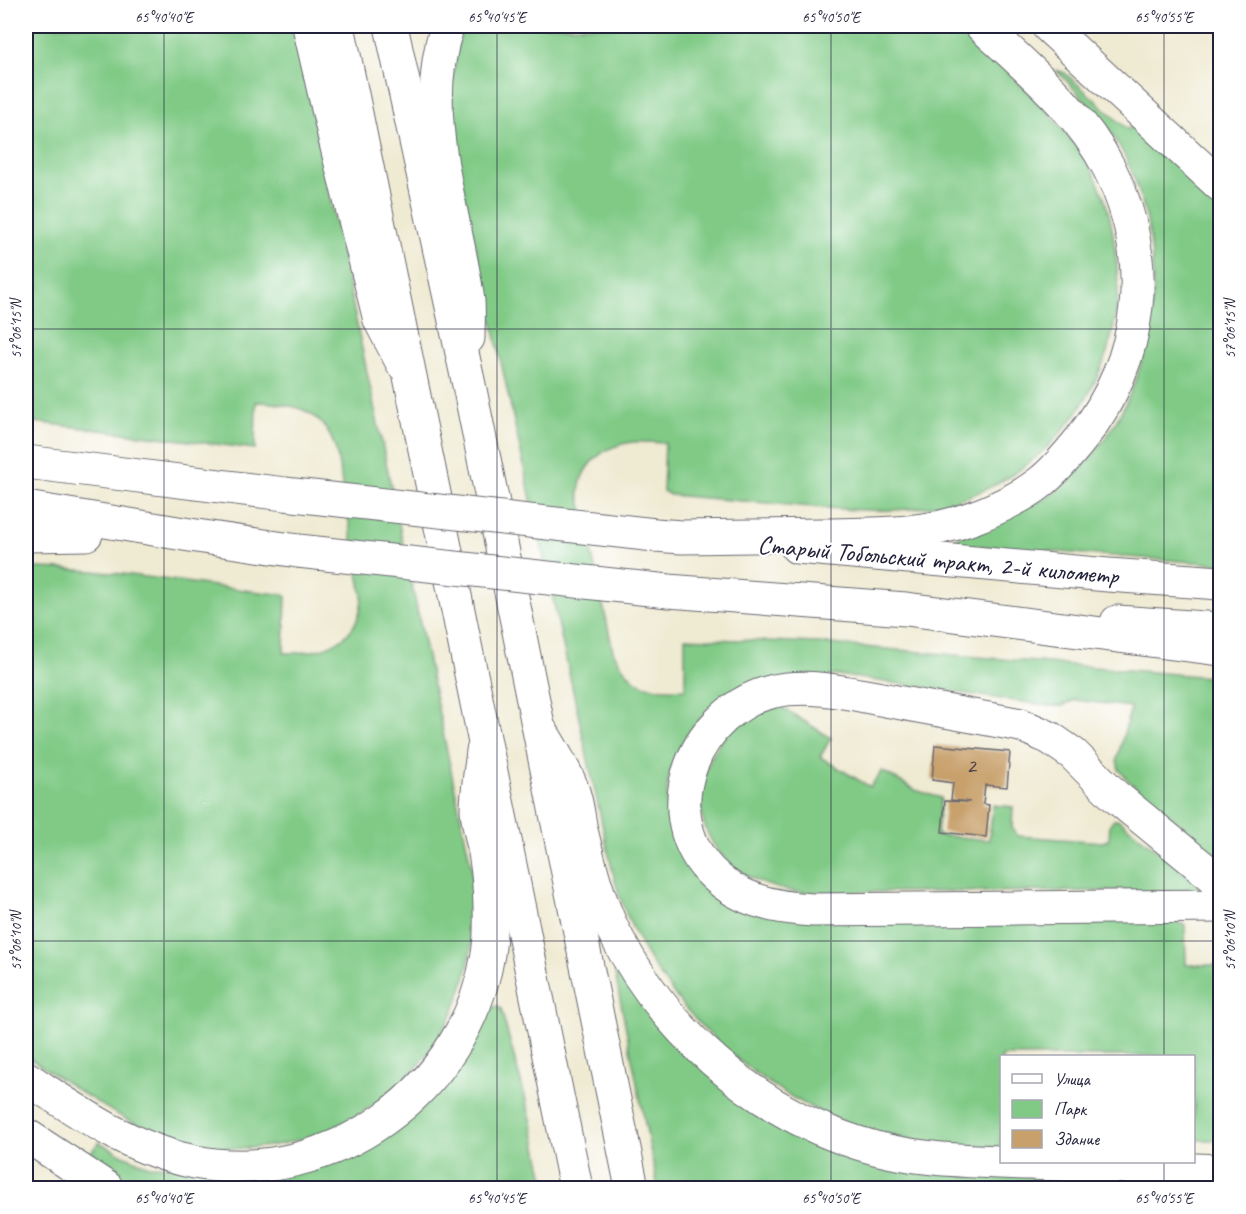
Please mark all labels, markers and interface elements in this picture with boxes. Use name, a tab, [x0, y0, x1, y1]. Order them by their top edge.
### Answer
text: 65°40'40"E	[135, 8, 195, 27]
text: 65°40'45"E	[468, 8, 528, 27]
text: 65°40'50"E	[802, 8, 862, 27]
text: 65°40'55"E	[1135, 8, 1195, 27]
text: 57°06'15"N	[7, 296, 26, 359]
text: 57°06'15"N	[1221, 296, 1240, 359]
street label: Старый Тобольский тракт, 2-й километр	[756, 528, 1122, 592]
house number: 2	[966, 752, 978, 780]
text: 57°06'10"N	[7, 908, 26, 971]
text: 57°06'10"N	[1221, 908, 1240, 971]
legend	[1000, 1055, 1195, 1163]
text: Улица	[1054, 1068, 1091, 1090]
text: Парк	[1054, 1098, 1088, 1120]
text: Здание	[1054, 1128, 1100, 1150]
text: 65°40'40"E	[135, 1189, 195, 1208]
text: 65°40'45"E	[468, 1189, 528, 1208]
text: 65°40'50"E	[802, 1189, 862, 1208]
text: 65°40'55"E	[1135, 1189, 1195, 1208]

